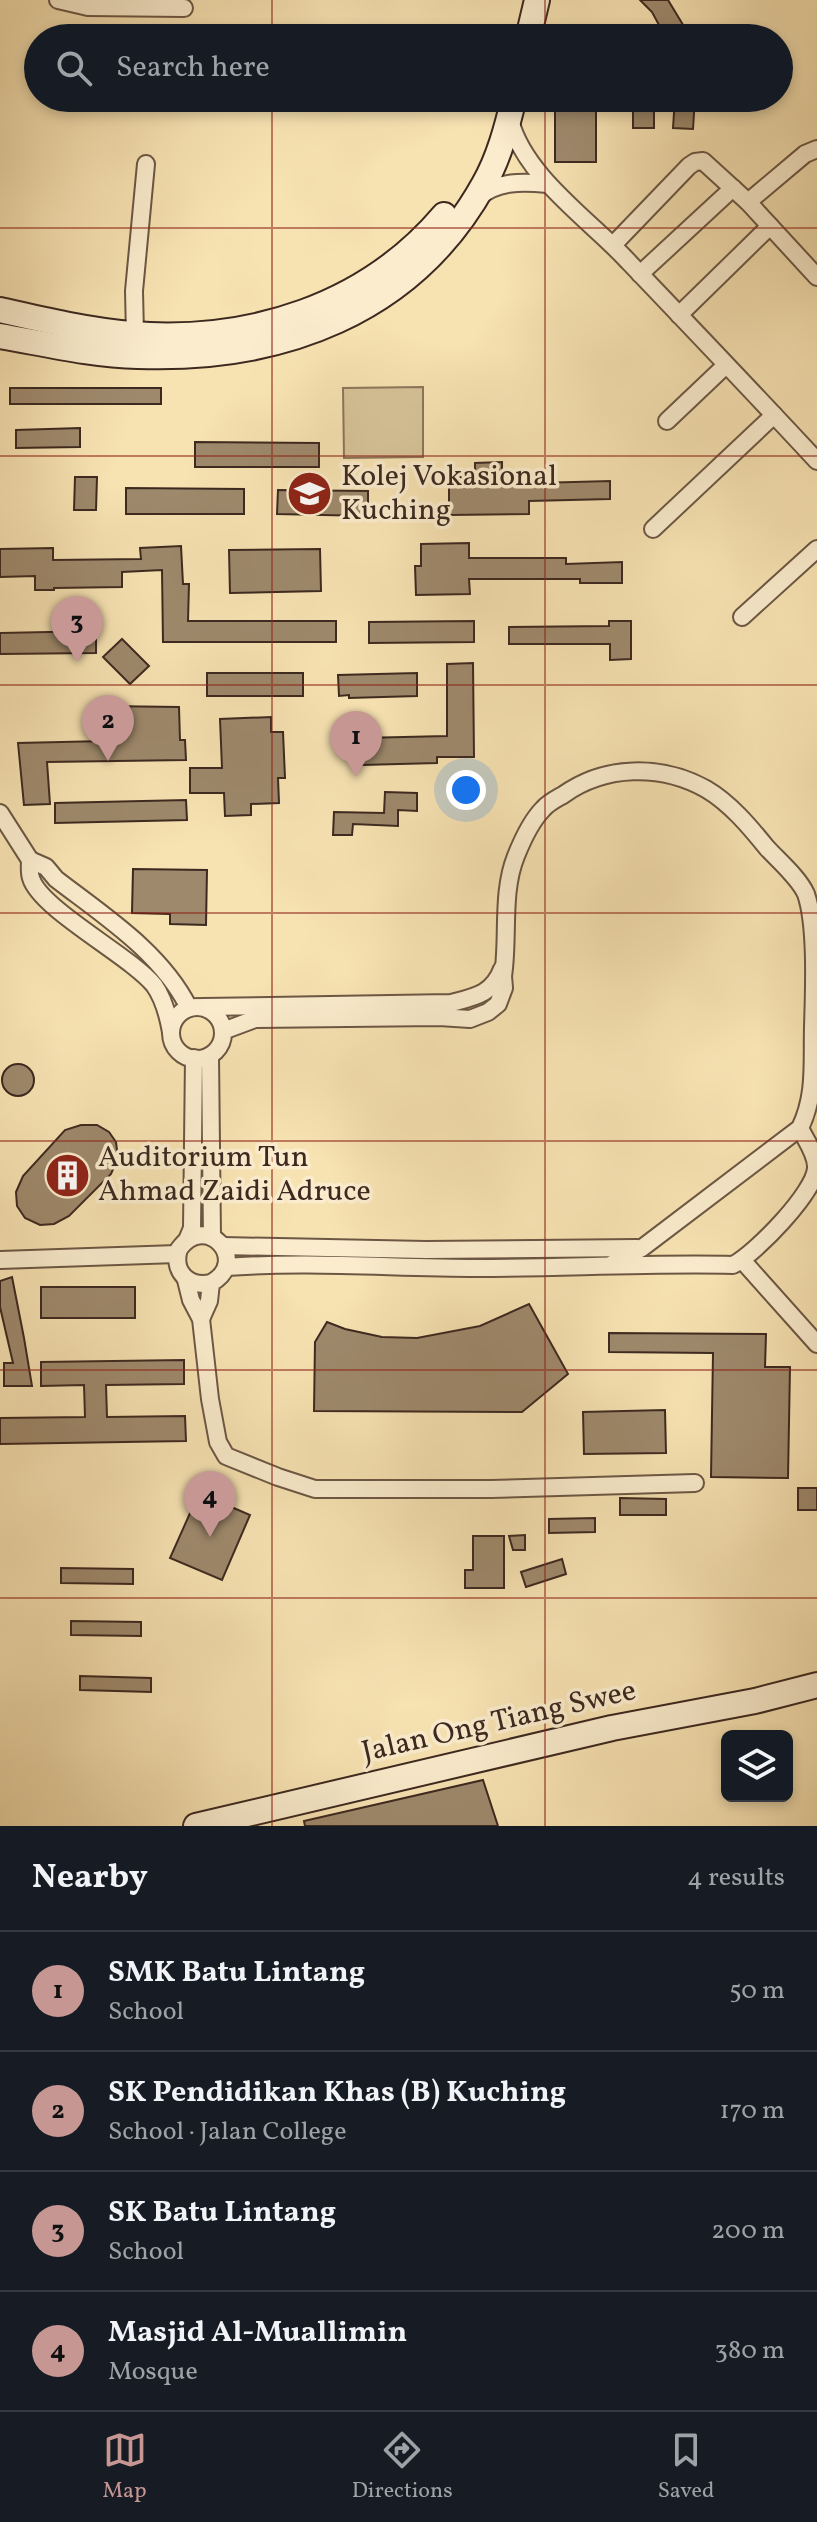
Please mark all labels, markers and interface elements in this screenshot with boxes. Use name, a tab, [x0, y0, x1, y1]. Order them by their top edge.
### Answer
search box	[24, 24, 793, 112]
icon: search	[52, 46, 96, 90]
text: Search here	[116, 47, 270, 89]
place label: Kolej Vokasional Kuching	[341, 456, 557, 532]
school or university icon: Kolej Vokasional Kuching	[286, 470, 334, 518]
pin: 3	[51, 596, 103, 662]
pin: 2	[82, 695, 134, 761]
pin: 1	[330, 711, 382, 777]
your location	[446, 770, 486, 810]
place label: Auditorium Tun Ahmad Zaidi Adruce	[98, 1137, 371, 1213]
building icon: Auditorium Tun Ahmad Zaidi Adruce	[43, 1151, 91, 1199]
pin: 4	[184, 1471, 236, 1537]
street label: Jalan Ong Tiang Swee	[358, 1670, 640, 1774]
map controls	[721, 1730, 793, 1802]
button: layers	[721, 1730, 793, 1802]
text: Nearby	[32, 1855, 148, 1902]
text: 4 results	[687, 1860, 785, 1896]
text: SMK Batu Lintang	[108, 1952, 365, 1994]
text: 1	[53, 1973, 63, 2009]
text: 50 m	[729, 1973, 785, 2009]
text: School	[108, 1994, 184, 2030]
text: SK Pendidikan Khas (B) Kuching	[108, 2072, 566, 2114]
text: 2	[51, 2093, 65, 2129]
text: 170 m	[720, 2093, 785, 2129]
text: School · Jalan College	[108, 2114, 346, 2150]
text: SK Batu Lintang	[108, 2192, 336, 2234]
text: 3	[51, 2213, 65, 2249]
text: 200 m	[711, 2213, 785, 2249]
text: School	[108, 2234, 184, 2270]
text: Masjid Al-Muallimin	[108, 2312, 407, 2354]
text: 4	[50, 2333, 66, 2369]
text: 380 m	[715, 2333, 785, 2369]
text: Mosque	[108, 2354, 198, 2390]
tab: Map	[103, 2428, 147, 2507]
tab: Directions	[352, 2428, 453, 2507]
tab: Saved	[658, 2428, 714, 2507]

